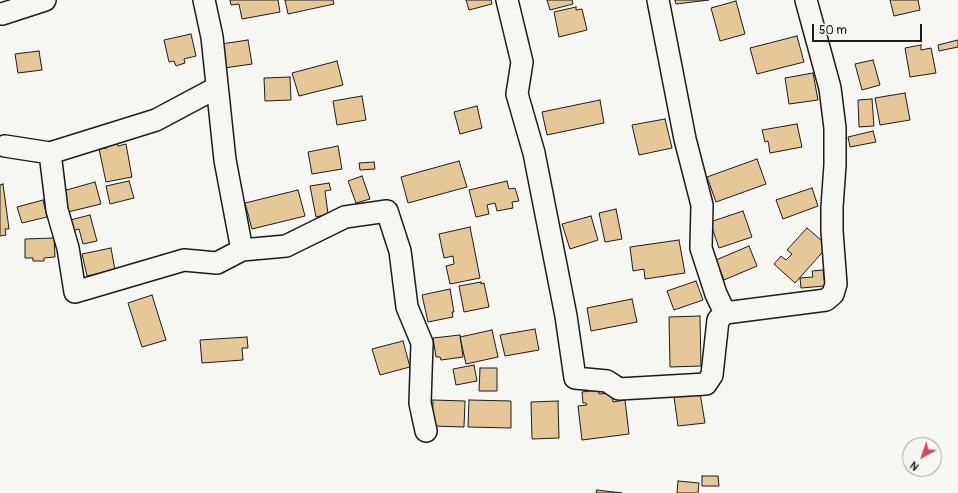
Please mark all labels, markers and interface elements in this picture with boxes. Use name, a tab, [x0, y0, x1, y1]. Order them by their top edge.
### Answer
scale bar	[814, 16, 924, 42]
text: 50 m	[819, 23, 847, 38]
north arrow	[902, 437, 942, 477]
text: N	[908, 458, 922, 473]

